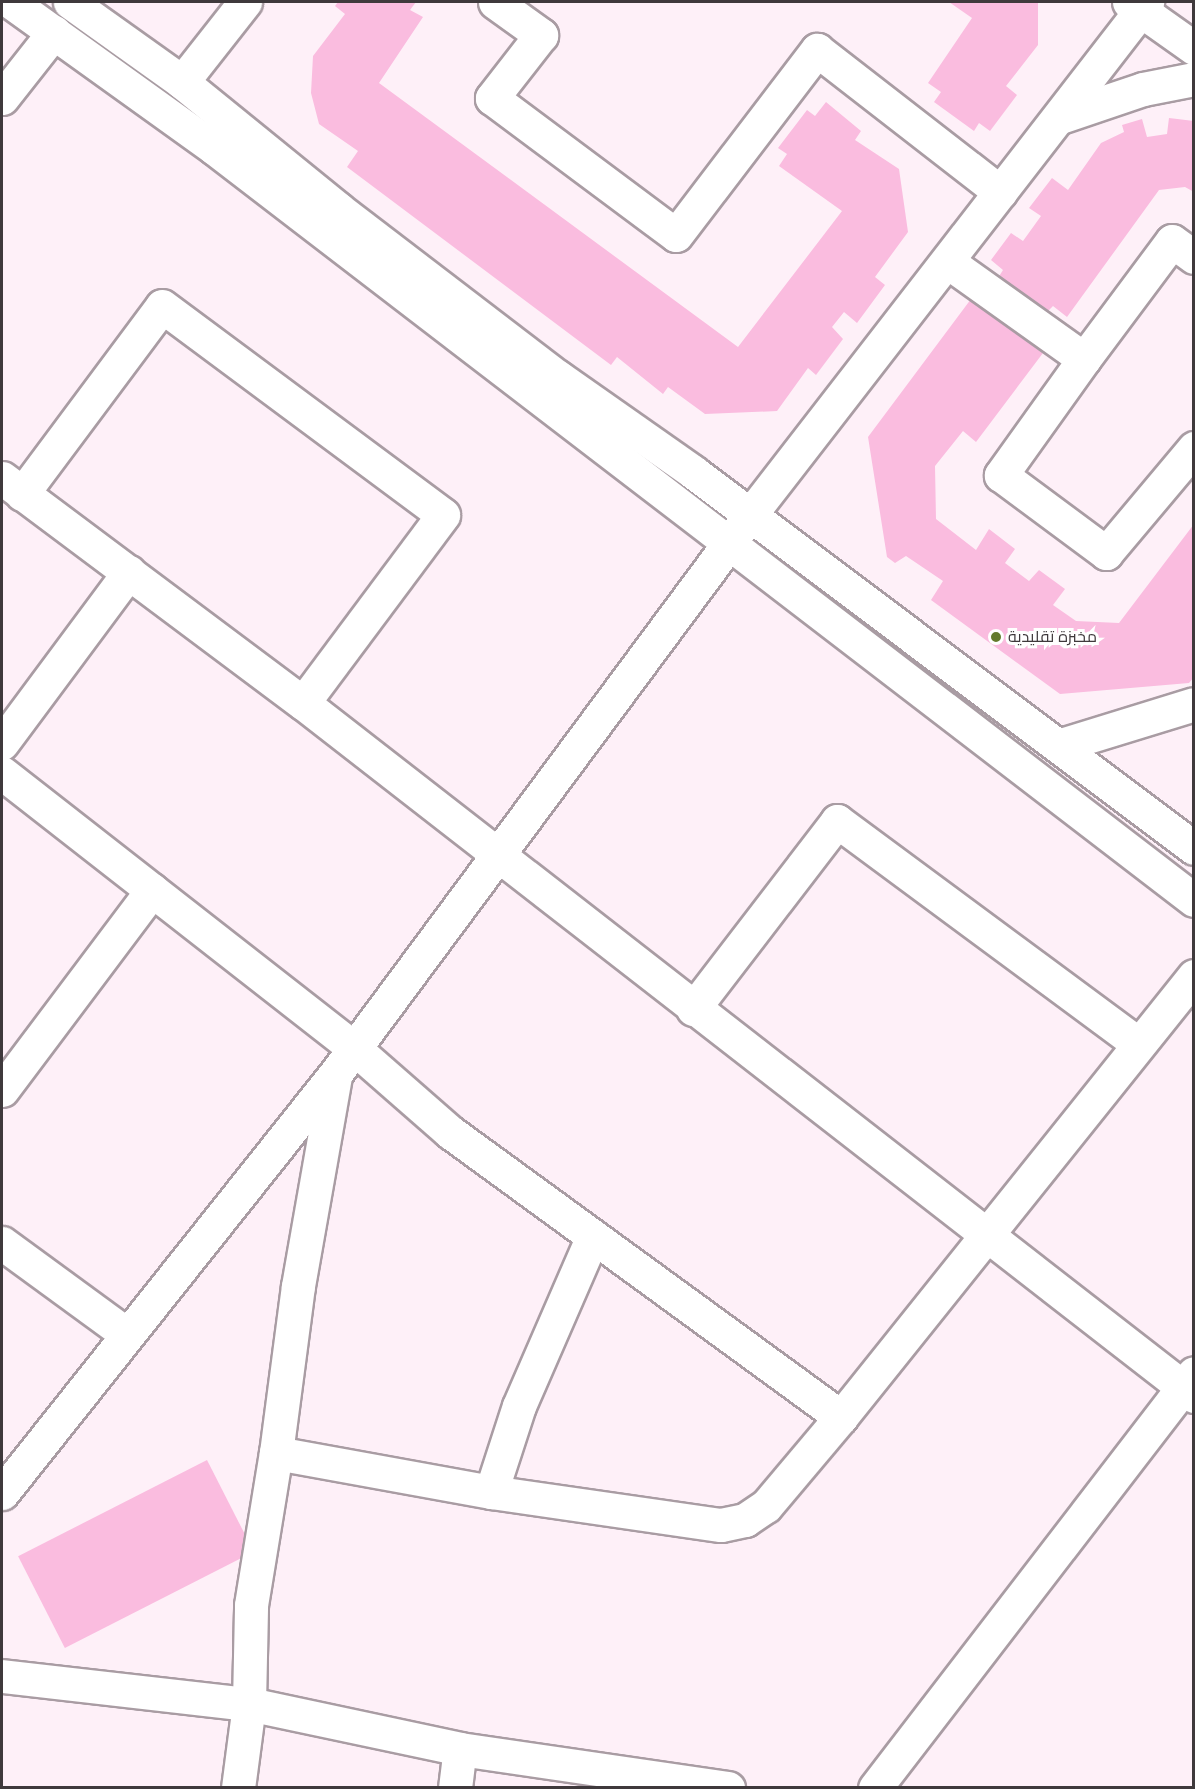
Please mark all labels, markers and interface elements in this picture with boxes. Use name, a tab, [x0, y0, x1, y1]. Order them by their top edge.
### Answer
place label: مخبزة تقليدية	[1008, 627, 1097, 647]
marker: مخبزة تقليدية	[989, 630, 1003, 644]

